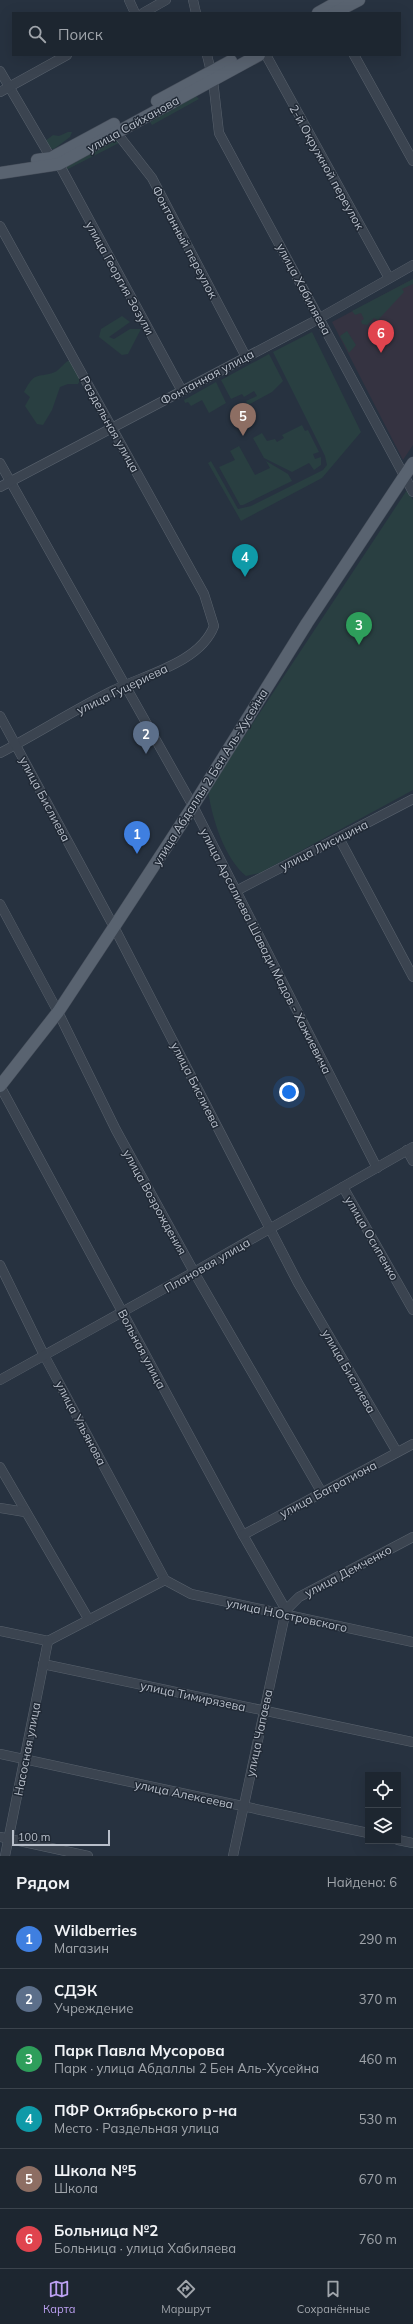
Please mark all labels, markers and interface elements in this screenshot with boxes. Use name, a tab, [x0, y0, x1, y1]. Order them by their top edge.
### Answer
search box	[12, 12, 401, 56]
icon: search	[26, 23, 48, 45]
text: Поиск	[58, 25, 103, 44]
street label: улица Сайханова	[84, 93, 182, 155]
street label: 2-й Окружной переулок	[286, 102, 368, 233]
street label: Фонтанный переулок	[149, 183, 221, 301]
street label: улица Георгия Зозули	[82, 219, 158, 337]
street label: улица Хабиляева	[274, 241, 334, 337]
pin: 6	[368, 320, 394, 353]
street label: Фонтанная улица	[158, 346, 256, 408]
street label: Раздельная улица	[77, 373, 143, 475]
pin: 5	[230, 403, 256, 436]
pin: 4	[232, 544, 258, 577]
pin: 3	[346, 612, 372, 645]
street label: улица Гуцериева	[74, 660, 170, 718]
street label: улица Абдаллы 2 Бен Аль-Хусейна	[149, 686, 271, 868]
pin: 2	[133, 721, 159, 754]
street label: улица Бислиева	[16, 754, 74, 844]
street label: улица Лисицина	[278, 816, 370, 874]
pin: 1	[124, 821, 150, 854]
street label: улица Арсалиева Шавади Мадов - Хажиевича	[197, 826, 335, 1076]
street label: улица Бислиева	[168, 1040, 224, 1130]
your location	[279, 1082, 299, 1102]
street label: улица Возрождения	[120, 1147, 190, 1257]
street label: улица Осипенко	[342, 1193, 402, 1283]
street label: Плановая улица	[162, 1234, 252, 1296]
street label: Вольная улица	[115, 1307, 169, 1391]
street label: улица Бислиева	[319, 1326, 379, 1416]
street label: улица Ульянова	[52, 1378, 110, 1468]
street label: улица Багратиона	[277, 1457, 379, 1521]
street label: улица Демченко	[302, 1542, 394, 1600]
street label: улица Н.Островского	[225, 1595, 349, 1635]
street label: улица Тимирязева	[139, 1677, 247, 1715]
street label: улица Чапаева	[242, 1688, 276, 1778]
street label: Насосная улица	[11, 1701, 43, 1797]
map controls	[365, 1772, 401, 1844]
button: locate	[365, 1772, 401, 1808]
street label: улица Алексеева	[133, 1776, 235, 1812]
button: layers	[365, 1808, 401, 1844]
scale bar	[12, 1828, 110, 1847]
text: 100 m	[18, 1830, 50, 1844]
text: Рядом	[16, 1872, 70, 1893]
text: Найдено: 6	[327, 1874, 397, 1890]
text: Wildberries	[54, 1921, 137, 1940]
text: 1	[25, 1931, 33, 1947]
text: 290 m	[359, 1931, 397, 1947]
text: Магазин	[54, 1940, 109, 1956]
text: СДЭК	[54, 1981, 97, 2000]
text: 2	[25, 1991, 33, 2007]
text: 370 m	[359, 1991, 397, 2007]
text: Учреждение	[54, 2000, 133, 2016]
text: Парк Павла Мусорова	[54, 2041, 225, 2060]
text: 3	[25, 2051, 33, 2067]
text: 460 m	[359, 2051, 397, 2067]
text: Парк · улица Абдаллы 2 Бен Аль-Хусейна	[54, 2060, 319, 2076]
text: ПФР Октябрьского р-на	[54, 2101, 237, 2120]
text: 4	[25, 2111, 33, 2127]
text: 530 m	[359, 2111, 397, 2127]
text: Место · Раздельная улица	[54, 2120, 219, 2136]
text: Школа №5	[54, 2161, 136, 2180]
text: 5	[25, 2171, 33, 2187]
text: 670 m	[359, 2171, 397, 2187]
text: Школа	[54, 2180, 98, 2196]
text: Больница №2	[54, 2221, 158, 2240]
text: 6	[25, 2231, 33, 2247]
text: 760 m	[359, 2231, 397, 2247]
text: Больница · улица Хабиляева	[54, 2240, 236, 2256]
tab: Карта	[43, 2278, 75, 2316]
tab: Маршрут	[161, 2278, 211, 2316]
tab: Сохранённые	[297, 2278, 370, 2316]

